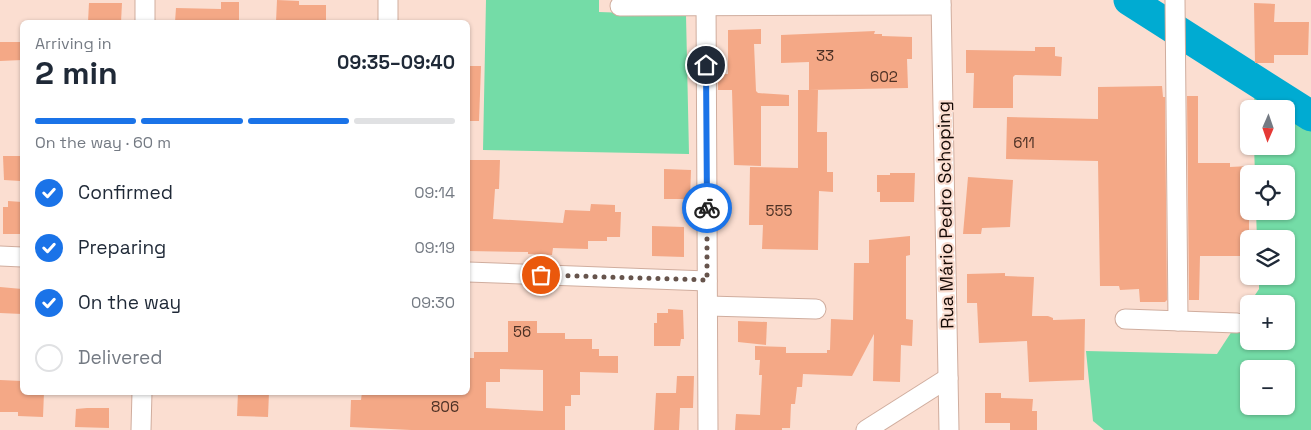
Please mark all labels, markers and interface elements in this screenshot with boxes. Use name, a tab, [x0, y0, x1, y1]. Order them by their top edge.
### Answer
text: Arriving in	[35, 33, 112, 54]
pin	[685, 44, 727, 86]
house number: 33	[816, 46, 834, 65]
text: 09:35–09:40	[337, 50, 455, 75]
icon: home	[692, 51, 720, 79]
text: 2 min	[35, 53, 118, 93]
house number: 602	[870, 67, 898, 86]
north arrow	[1240, 100, 1295, 155]
map controls	[1240, 100, 1295, 415]
street label: Rua Mário Pedro Schoping	[932, 101, 958, 329]
text: On the way · 60 m	[35, 132, 171, 153]
house number: 611	[1013, 133, 1035, 152]
button: locate	[1240, 165, 1295, 220]
icon: check	[35, 179, 63, 207]
text: Confirmed	[78, 180, 173, 205]
text: 09:14	[414, 182, 455, 203]
courier	[682, 183, 732, 233]
icon: bike	[693, 194, 721, 222]
house number: 555	[766, 201, 792, 220]
button: layers	[1240, 230, 1295, 285]
icon: check	[35, 234, 63, 262]
text: Preparing	[78, 235, 166, 260]
text: 09:19	[414, 237, 455, 258]
pin	[520, 254, 562, 296]
icon: bag	[527, 261, 555, 289]
icon: check	[35, 289, 63, 317]
text: On the way	[78, 290, 181, 315]
text: 09:30	[411, 292, 455, 313]
button: +	[1240, 295, 1295, 350]
house number: 56	[513, 322, 531, 341]
text: Delivered	[78, 345, 163, 370]
button: −	[1240, 360, 1295, 415]
house number: 806	[431, 397, 459, 416]

